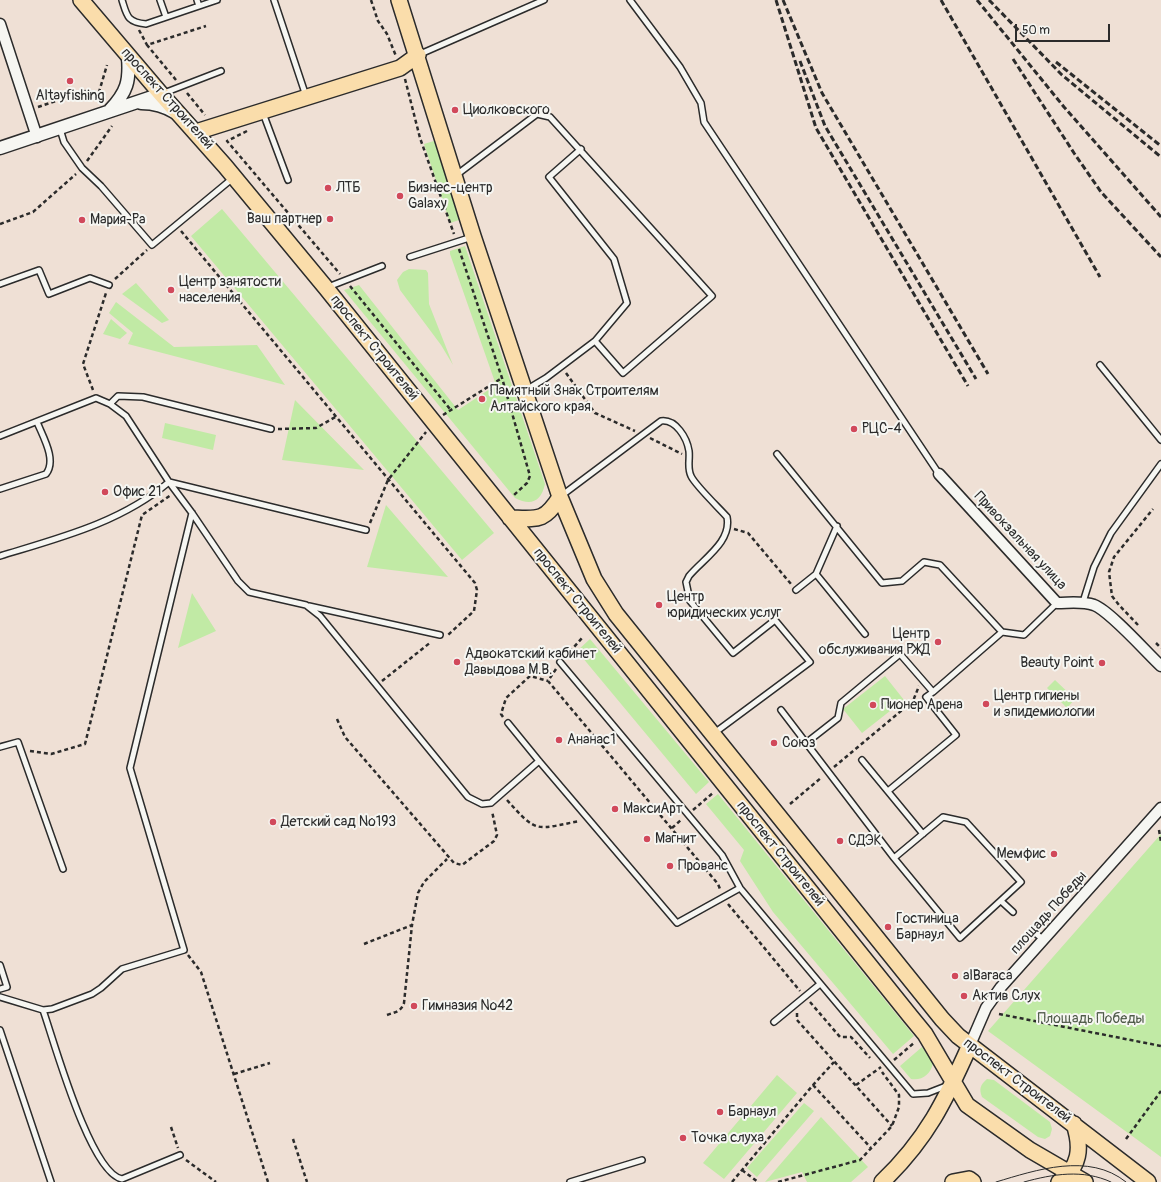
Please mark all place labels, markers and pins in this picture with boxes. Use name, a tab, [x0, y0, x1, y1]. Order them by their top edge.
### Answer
marker: Altayfishing	[65, 76, 75, 86]
place label: Altayfishing	[35, 88, 105, 104]
place label: Циолковского	[463, 102, 550, 118]
marker: Циолковского	[450, 105, 460, 115]
place label: ЛТБ	[336, 180, 361, 196]
place label: Бизнес-центр Galaxy	[408, 180, 493, 212]
marker: ЛТБ	[323, 183, 333, 193]
marker: Бизнес-центр Galaxy	[395, 191, 405, 201]
place label: Ваш партнер	[247, 211, 322, 227]
place label: Мария-Ра	[90, 212, 145, 228]
marker: Ваш партнер	[325, 214, 335, 224]
marker: Мария-Ра	[77, 215, 87, 225]
place label: Центр занятости населения	[179, 274, 281, 306]
marker: Центр занятости населения	[166, 285, 176, 295]
place label: Памятный Знак Строителям Алтайского края	[490, 383, 659, 416]
marker: Памятный Знак Строителям Алтайского края	[477, 394, 487, 404]
place label: РЦС-4	[862, 421, 902, 437]
marker: РЦС-4	[849, 424, 859, 434]
place label: Офис 21	[113, 484, 161, 500]
marker: Офис 21	[100, 487, 110, 497]
place label: Центр юридических услуг	[667, 589, 781, 622]
marker: Центр юридических услуг	[654, 600, 664, 610]
place label: Центр обслуживания РЖД	[819, 626, 930, 658]
marker: Центр обслуживания РЖД	[933, 637, 943, 647]
place label: Адвокатский кабинет Давыдова М.В.	[465, 646, 596, 678]
place label: Beauty Point	[1020, 655, 1094, 671]
marker: Адвокатский кабинет Давыдова М.В.	[452, 657, 462, 667]
marker: Beauty Point	[1097, 658, 1107, 668]
place label: Центр гигиены и эпидемиологии	[994, 688, 1095, 720]
place label: Пионер Арена	[881, 697, 963, 713]
marker: Центр гигиены и эпидемиологии	[981, 699, 991, 709]
marker: Пионер Арена	[868, 700, 878, 710]
place label: Ананас1	[567, 732, 616, 748]
marker: Ананас1	[554, 735, 564, 745]
place label: Союз	[782, 735, 816, 751]
marker: Союз	[769, 738, 779, 748]
place label: МаксиАрт	[623, 801, 683, 817]
marker: МаксиАрт	[610, 804, 620, 814]
place label: Детский сад №193	[281, 814, 396, 830]
marker: Детский сад №193	[268, 817, 278, 827]
place label: Магнит	[655, 831, 697, 847]
place label: СДЭК	[848, 833, 881, 849]
marker: Магнит	[642, 834, 652, 844]
marker: СДЭК	[835, 836, 845, 846]
place label: Мемфис	[997, 846, 1046, 862]
marker: Мемфис	[1049, 849, 1059, 859]
place label: Прованс	[678, 858, 728, 874]
marker: Прованс	[665, 861, 675, 871]
place label: Гостиница Барнаул	[896, 911, 959, 944]
marker: Гостиница Барнаул	[883, 922, 893, 932]
place label: alBaraca	[963, 968, 1012, 984]
marker: alBaraca	[950, 971, 960, 981]
place label: Актив Слух	[972, 988, 1040, 1004]
marker: Актив Слух	[959, 991, 969, 1001]
place label: Гимназия №42	[422, 998, 513, 1014]
marker: Гимназия №42	[409, 1001, 419, 1011]
place label: Барнаул	[728, 1104, 776, 1120]
marker: Барнаул	[715, 1107, 725, 1117]
place label: Точка слуха	[691, 1130, 764, 1146]
marker: Точка слуха	[678, 1133, 688, 1143]

